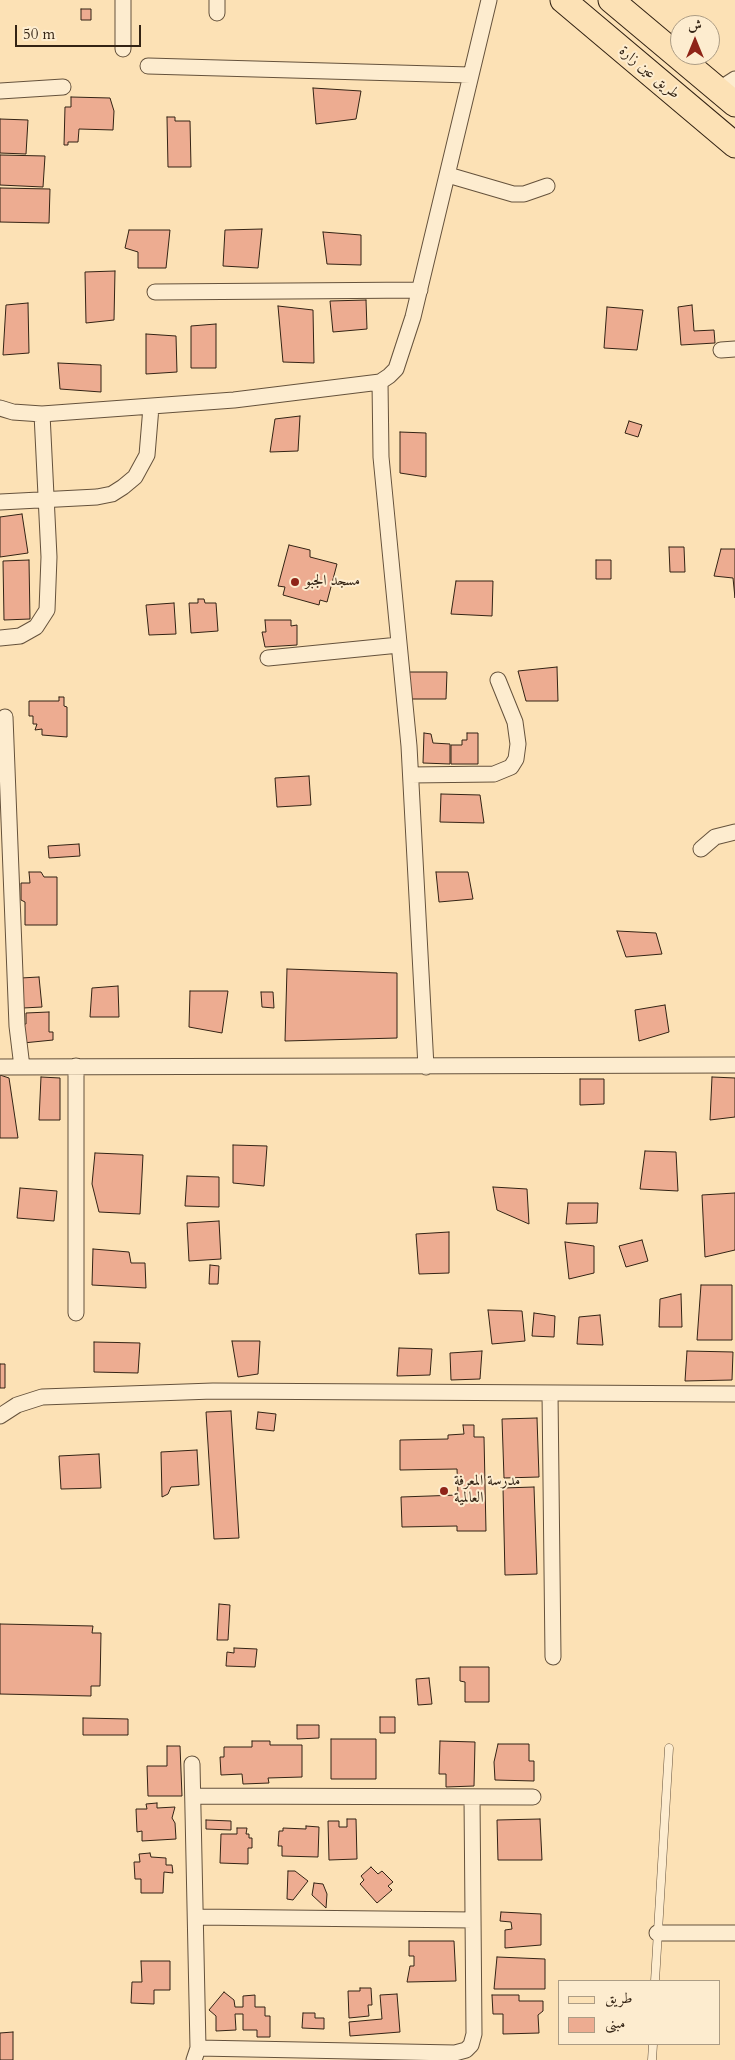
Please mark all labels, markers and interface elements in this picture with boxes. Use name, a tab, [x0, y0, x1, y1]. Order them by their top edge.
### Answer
scale bar	[18, 15, 144, 47]
north arrow	[670, 15, 720, 65]
text: ش	[688, 16, 702, 35]
text: 50 m	[23, 24, 55, 44]
street label: طريق عين زارة	[615, 42, 683, 104]
place label: مسجد الجبو	[305, 573, 360, 591]
marker: مسجد الجبو	[289, 576, 301, 588]
place label: مدرسة المعرفة العالمية	[454, 1473, 520, 1508]
marker: مدرسة المعرفة العالمية	[438, 1485, 450, 1497]
legend	[558, 1980, 720, 2045]
text: طريق	[605, 1988, 632, 2008]
text: مبنى	[605, 2013, 625, 2033]

